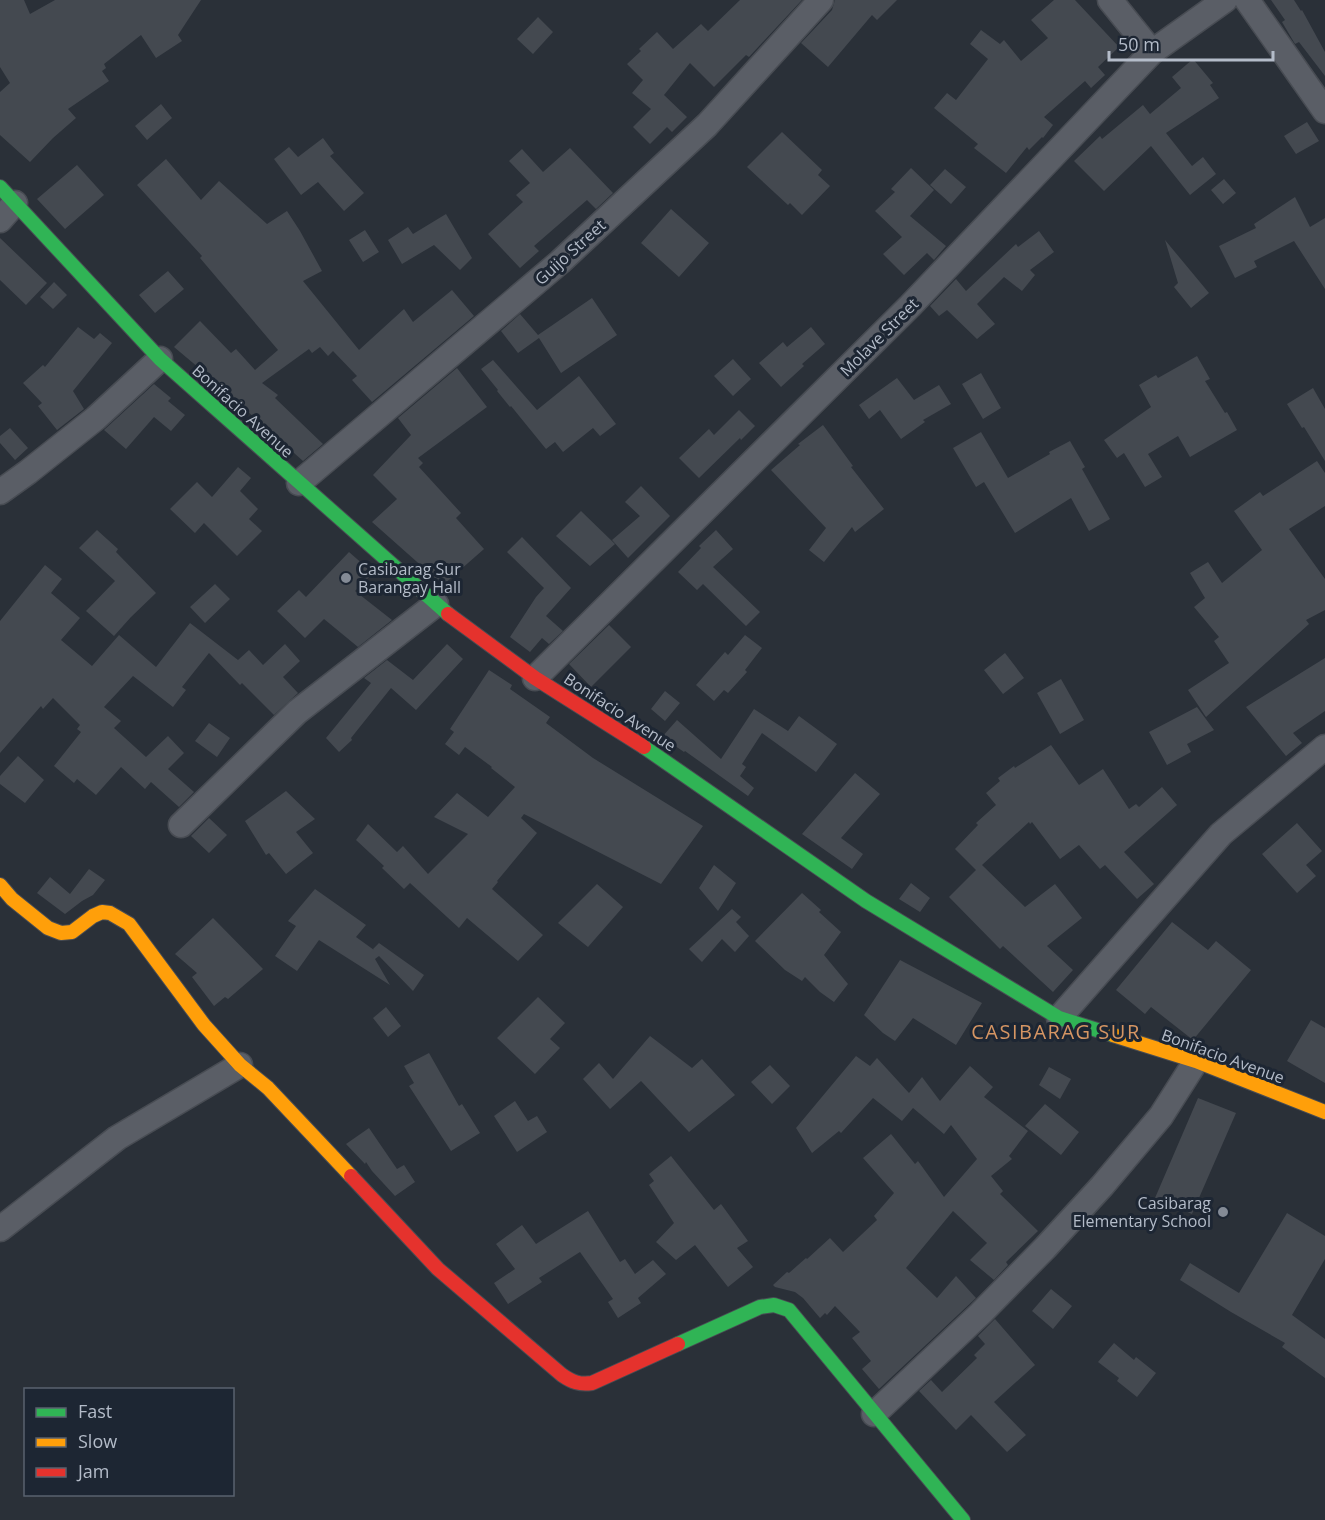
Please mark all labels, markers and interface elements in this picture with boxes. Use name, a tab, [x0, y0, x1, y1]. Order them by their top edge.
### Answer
scale bar	[1109, 24, 1272, 62]
text: 50 m	[1118, 32, 1160, 56]
street label: Guijo Street	[530, 214, 610, 290]
street label: Molave Street	[835, 293, 923, 381]
street label: Bonifacio Avenue	[188, 360, 298, 462]
place label: Casibarag Sur Barangay Hall	[358, 558, 461, 598]
marker: Casibarag Sur Barangay Hall	[339, 571, 353, 585]
street label: Bonifacio Avenue	[560, 668, 680, 756]
district label: CASIBARAG SUR	[971, 1018, 1141, 1045]
street label: Bonifacio Avenue	[1158, 1024, 1288, 1088]
place label: Casibarag Elementary School	[1073, 1192, 1211, 1232]
marker: Casibarag Elementary School	[1216, 1205, 1230, 1219]
legend	[24, 1388, 234, 1496]
text: Fast	[78, 1399, 112, 1423]
text: Slow	[78, 1429, 117, 1453]
text: Jam	[76, 1459, 110, 1483]

